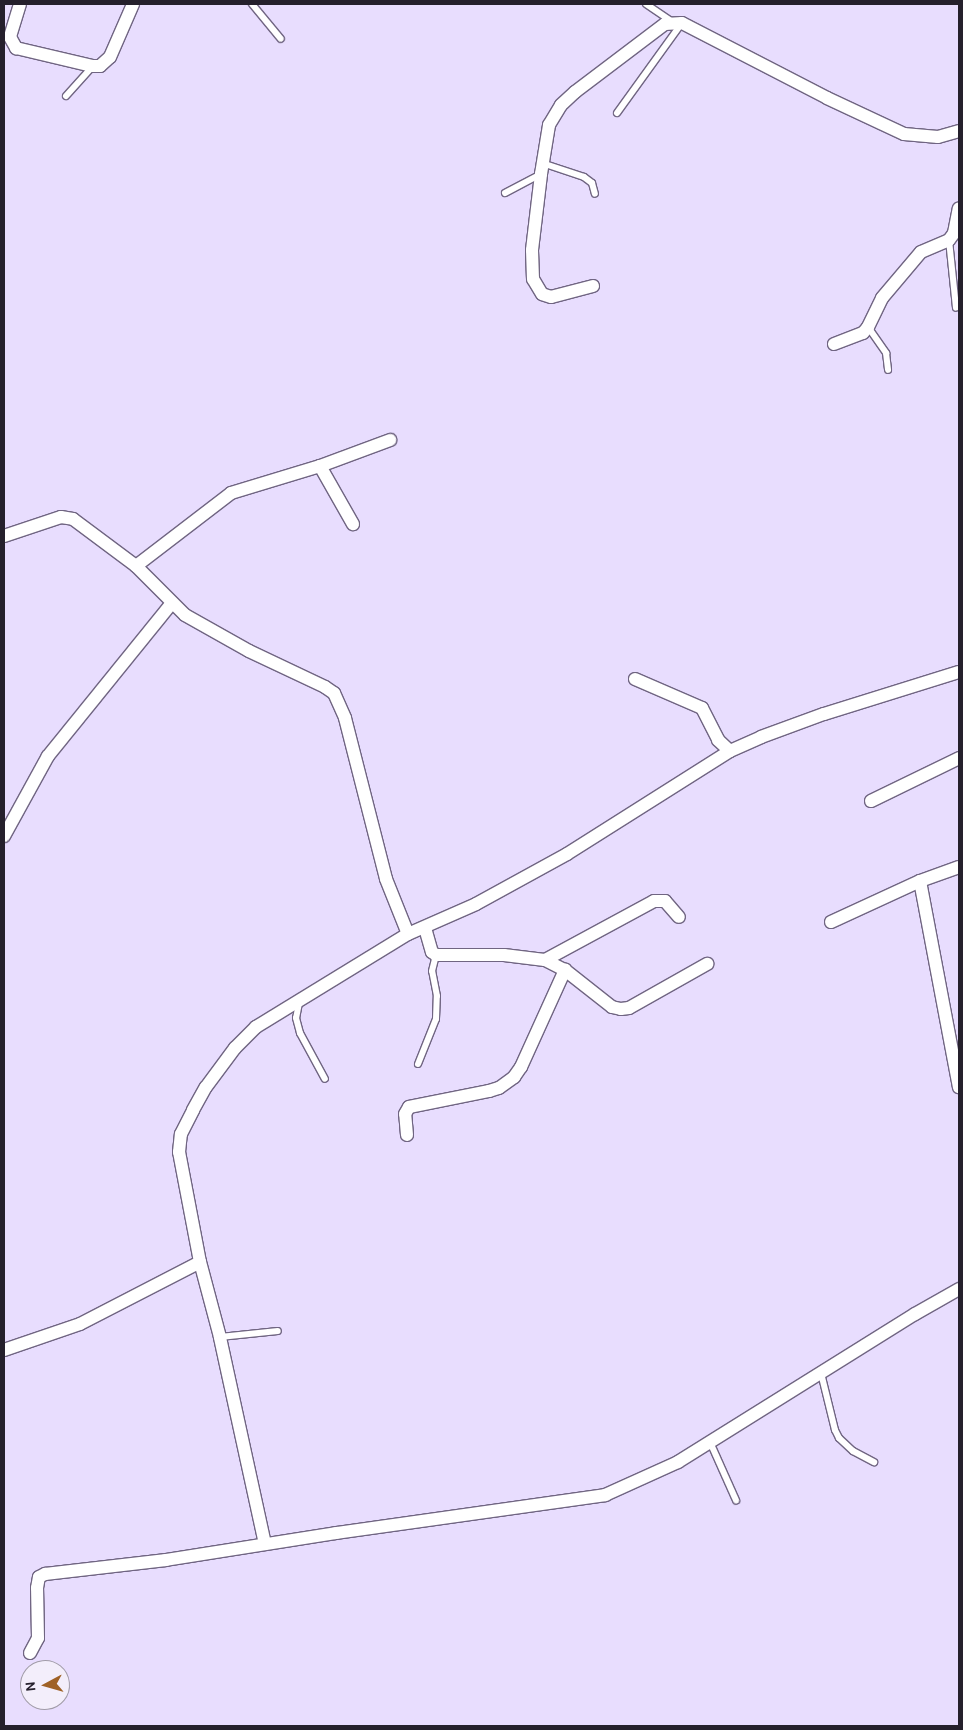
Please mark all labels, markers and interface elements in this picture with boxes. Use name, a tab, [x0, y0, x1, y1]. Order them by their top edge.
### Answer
north arrow	[20, 1660, 70, 1710]
text: N	[22, 1681, 40, 1692]

